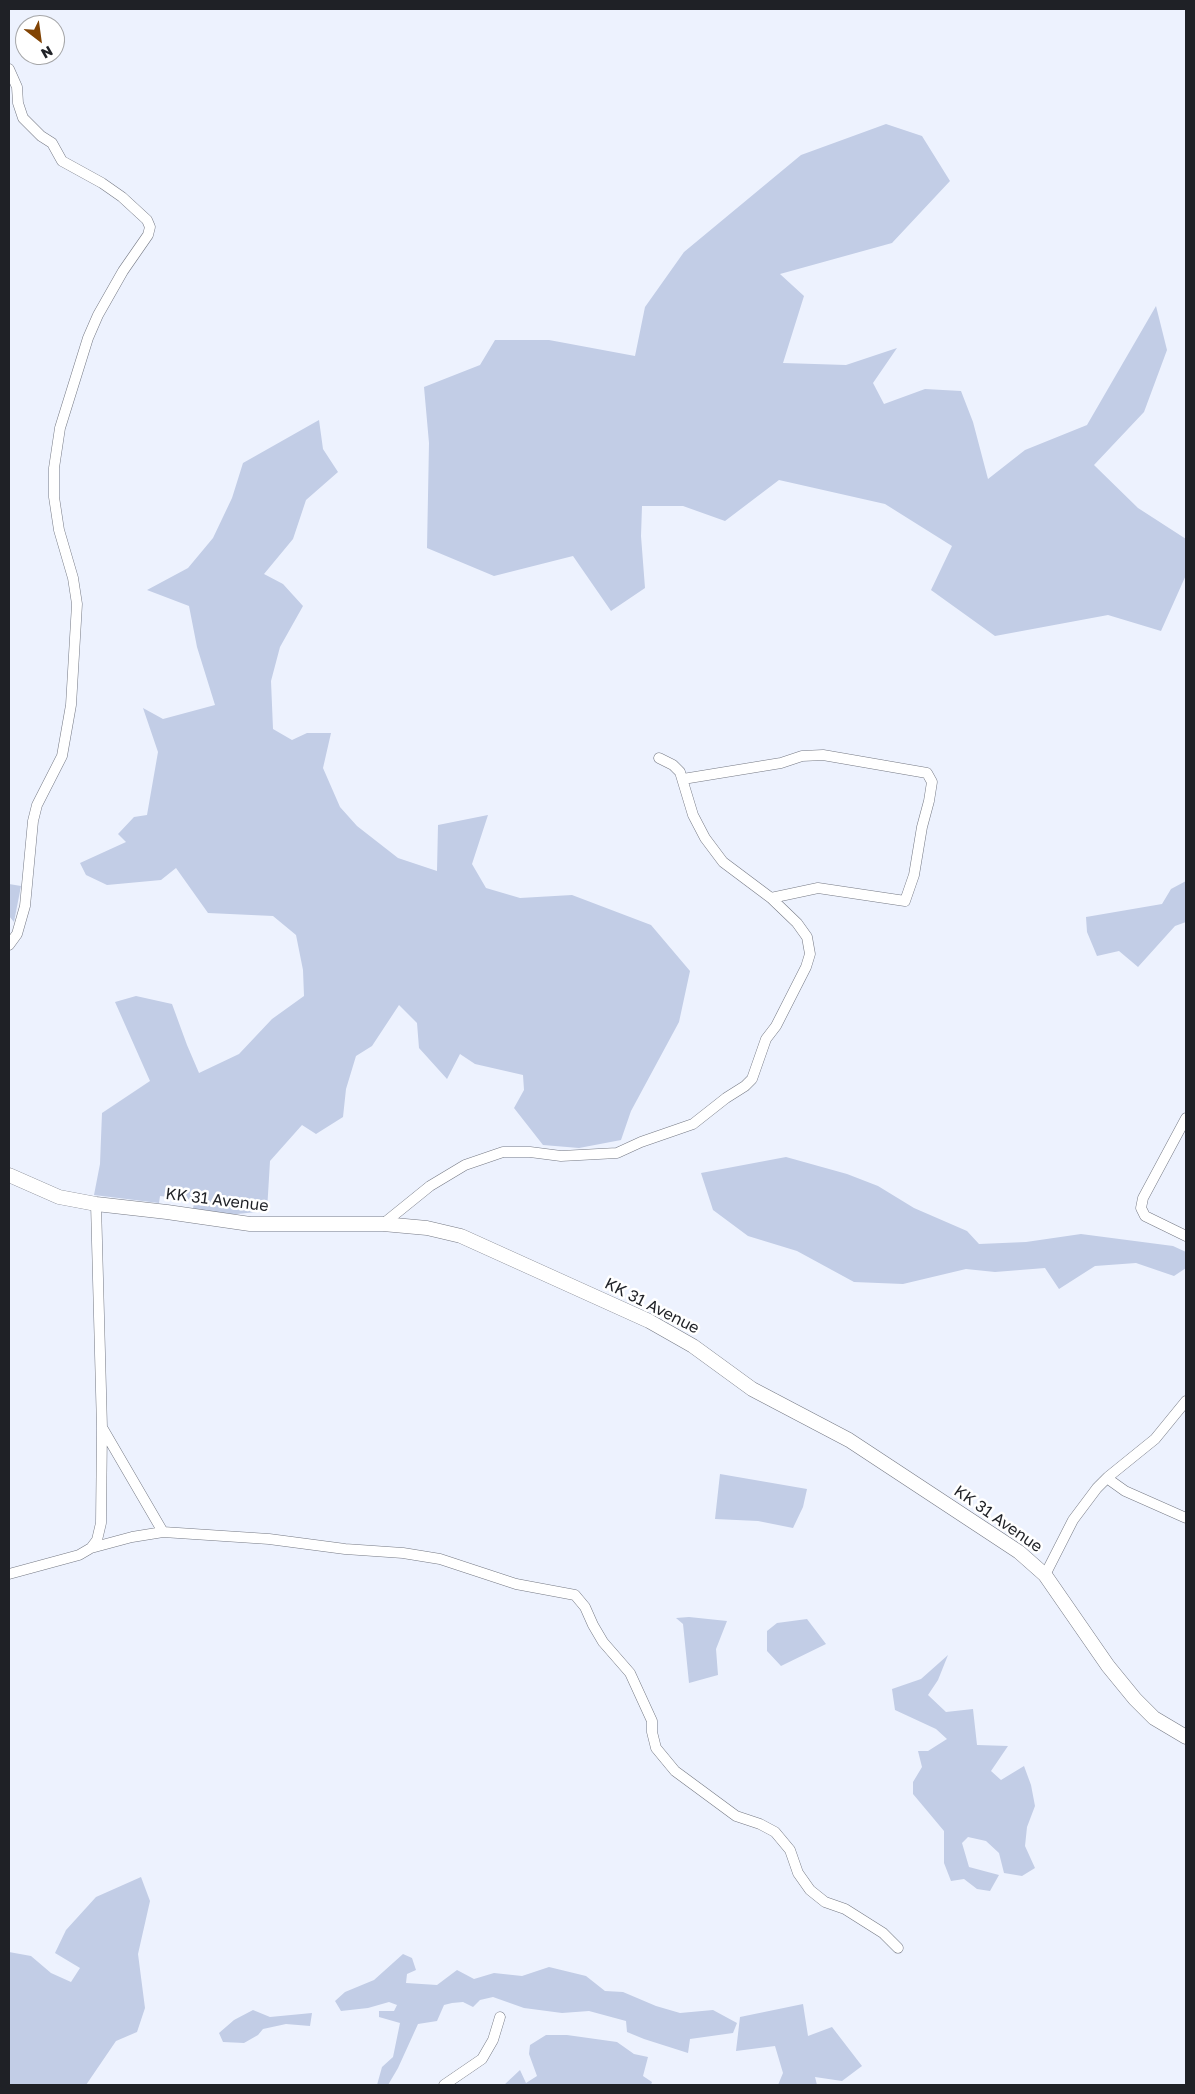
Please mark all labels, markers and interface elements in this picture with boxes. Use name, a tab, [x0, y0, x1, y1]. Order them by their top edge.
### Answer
north arrow	[15, 15, 65, 65]
text: N	[38, 43, 56, 63]
street label: KK 31 Avenue	[164, 1184, 270, 1216]
street label: KK 31 Avenue	[601, 1274, 703, 1338]
street label: KK 31 Avenue	[950, 1481, 1046, 1557]

